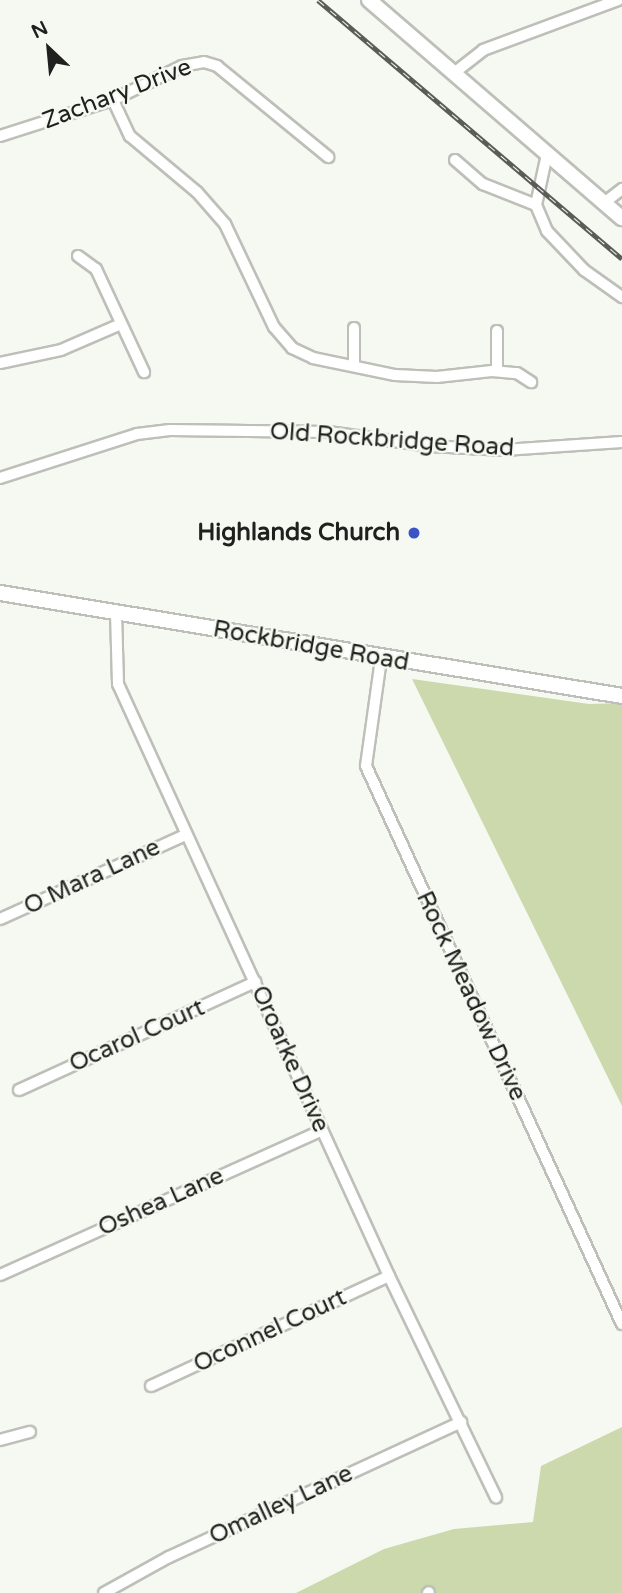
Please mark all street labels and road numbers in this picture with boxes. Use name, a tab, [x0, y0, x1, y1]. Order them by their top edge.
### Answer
street label: Zachary Drive	[38, 52, 196, 136]
street label: Old Rockbridge Road	[269, 417, 515, 463]
street label: Rockbridge Road	[211, 615, 411, 677]
street label: O Mara Lane	[19, 833, 165, 921]
street label: Rock Meadow Drive	[410, 887, 532, 1105]
street label: Oroarke Drive	[245, 981, 335, 1137]
street label: Ocarol Court	[65, 993, 209, 1079]
street label: Oshea Lane	[94, 1162, 228, 1242]
street label: Oconnel Court	[189, 1283, 351, 1379]
street label: Omalley Lane	[205, 1459, 357, 1551]

